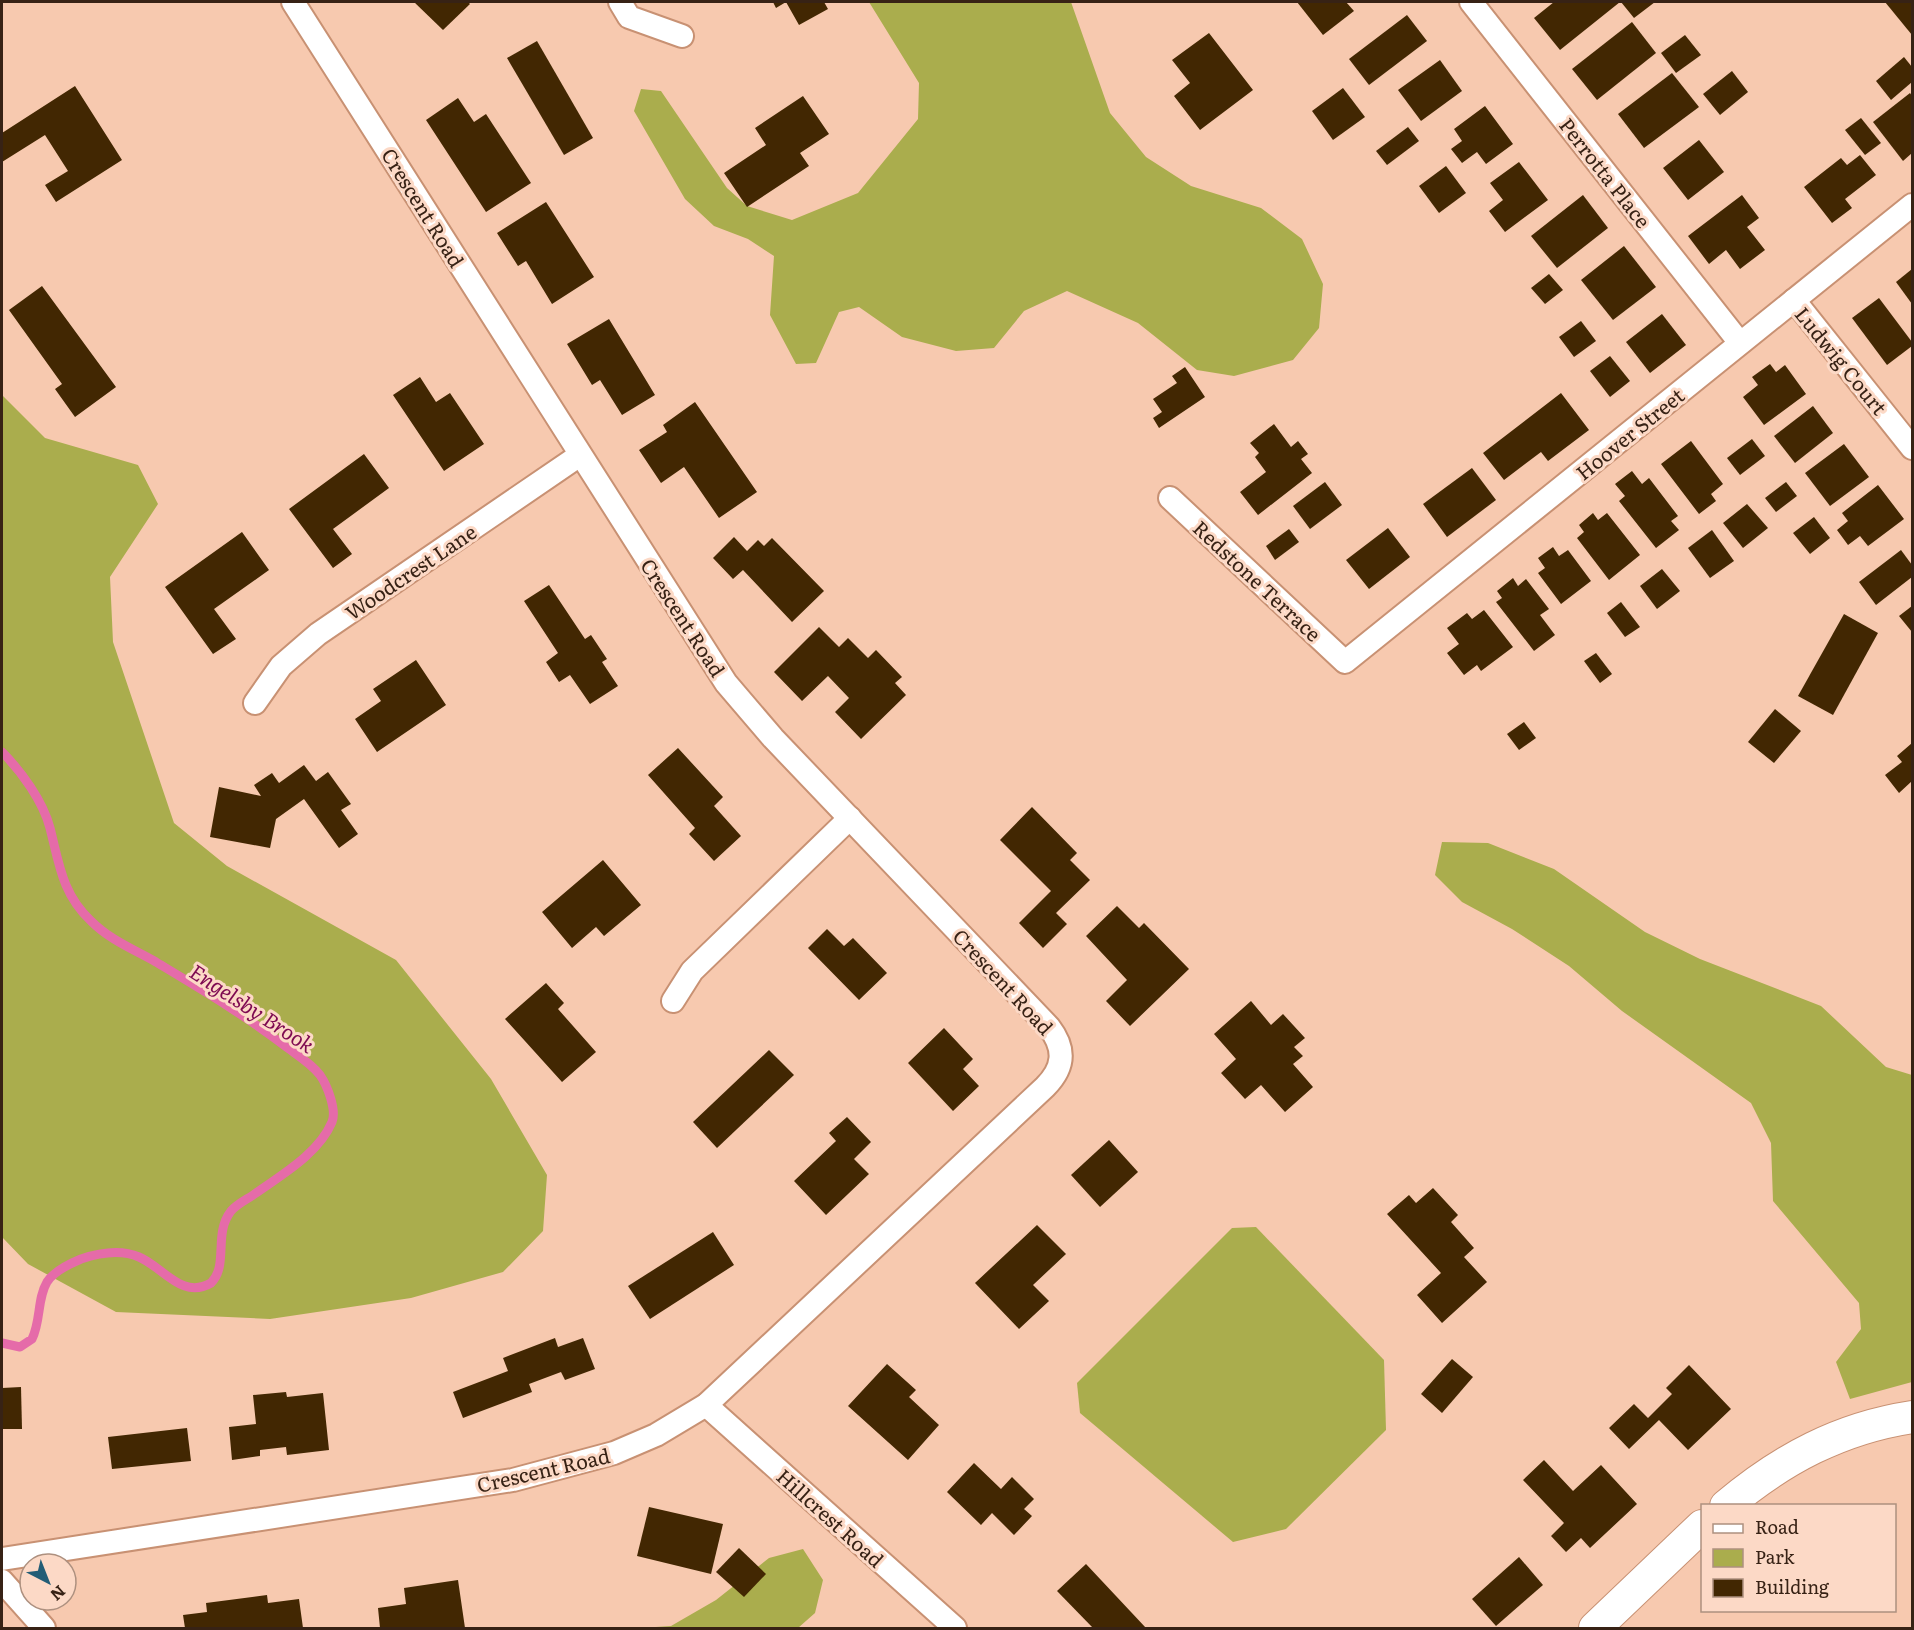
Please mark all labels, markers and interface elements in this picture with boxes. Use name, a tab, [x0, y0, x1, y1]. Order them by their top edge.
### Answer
street label: Perrotta Place	[1553, 110, 1659, 234]
street label: Crescent Road	[375, 142, 473, 272]
street label: Ludwig Court	[1789, 299, 1895, 421]
street label: Hoover Street	[1568, 380, 1690, 486]
street label: Redstone Terrace	[1187, 513, 1329, 647]
street label: Woodcrest Lane	[338, 516, 482, 626]
street label: Crescent Road	[634, 552, 734, 682]
street label: Crescent Road	[947, 921, 1061, 1041]
water label: Engelsby Brook	[184, 955, 322, 1059]
street label: Crescent Road	[474, 1439, 612, 1499]
street label: Hillcrest Road	[771, 1461, 891, 1573]
legend	[1701, 1504, 1896, 1612]
text: Road	[1755, 1513, 1799, 1540]
text: Park	[1755, 1543, 1796, 1570]
north arrow	[18, 1552, 78, 1612]
text: Building	[1755, 1573, 1830, 1600]
text: N	[46, 1580, 72, 1607]

